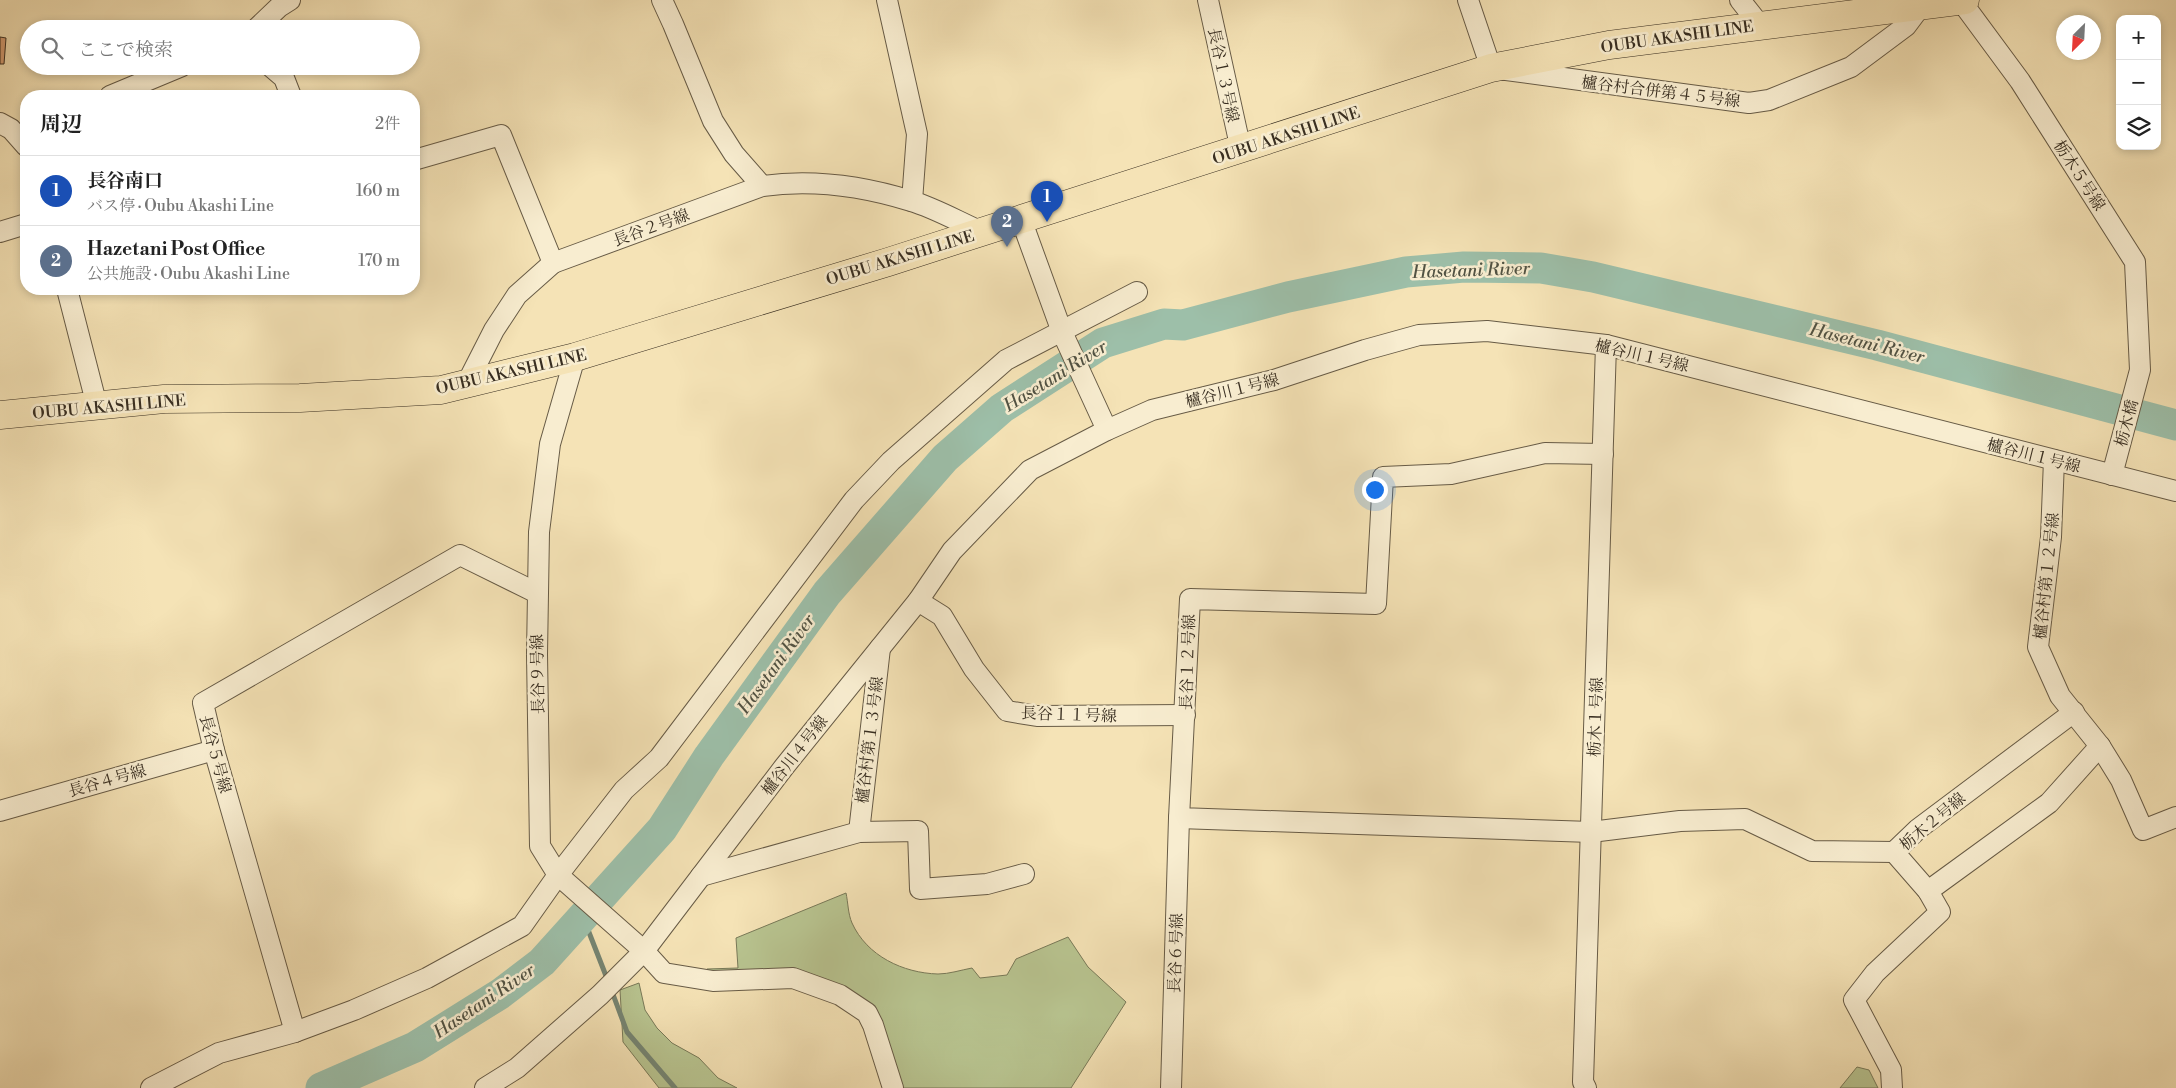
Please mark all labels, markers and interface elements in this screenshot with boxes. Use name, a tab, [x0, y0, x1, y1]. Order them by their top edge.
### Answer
north arrow	[2056, 15, 2101, 60]
map controls	[2116, 15, 2161, 150]
button: +	[2116, 15, 2161, 60]
street label: OUBU AKASHI LINE	[1599, 16, 1755, 58]
search box	[20, 20, 420, 75]
street label: 長谷１３号線	[1203, 26, 1243, 124]
icon: search	[38, 34, 66, 62]
text: ここで検索	[78, 38, 173, 62]
button: −	[2116, 60, 2161, 105]
street label: 櫨谷村合併第４５号線	[1580, 72, 1742, 112]
street label: OUBU AKASHI LINE	[1210, 103, 1363, 169]
button: layers	[2116, 105, 2161, 150]
text: 周辺	[40, 112, 82, 138]
text: 2件	[375, 114, 400, 134]
street label: 栃木５号線	[2049, 137, 2109, 215]
text: 長谷南口	[87, 169, 163, 193]
text: 1	[52, 181, 60, 201]
text: 160 m	[356, 181, 400, 201]
pin: 1	[1031, 181, 1063, 222]
text: バス停 · Oubu Akashi Line	[87, 196, 274, 216]
street label: 長谷２号線	[610, 205, 692, 251]
pin: 2	[991, 206, 1023, 247]
street label: OUBU AKASHI LINE	[824, 226, 977, 290]
text: Hazetani Post Office	[87, 237, 265, 261]
text: 2	[51, 251, 61, 271]
text: 170 m	[358, 251, 400, 271]
water label: Hasetani River	[1411, 257, 1531, 284]
text: 公共施設 · Oubu Akashi Line	[87, 264, 290, 284]
water label: Hasetani River	[1806, 318, 1927, 369]
water label: Hasetani River	[998, 335, 1112, 418]
street label: 櫨谷川１号線	[1593, 335, 1691, 377]
street label: OUBU AKASHI LINE	[434, 345, 589, 399]
street label: 櫨谷川１号線	[1183, 370, 1281, 412]
street label: OUBU AKASHI LINE	[31, 390, 187, 424]
street label: 栃木橋	[2111, 397, 2143, 449]
street label: 櫨谷川１号線	[1985, 435, 2083, 477]
your location	[1362, 477, 1388, 503]
street label: 櫨谷村第１２号線	[2030, 511, 2064, 641]
water label: Hasetani River	[732, 610, 821, 720]
street label: 長谷１２号線	[1176, 614, 1200, 710]
street label: 長谷９号線	[527, 634, 549, 714]
street label: 櫨谷村第１３号線	[852, 675, 888, 805]
street label: 栃木１号線	[1585, 677, 1607, 757]
street label: 長谷１１号線	[1021, 703, 1117, 727]
street label: 櫨谷川４号線	[757, 712, 832, 800]
street label: 長谷５号線	[195, 713, 235, 795]
street label: 長谷４号線	[66, 760, 148, 802]
street label: 栃木２号線	[1896, 788, 1970, 855]
street label: 長谷６号線	[1165, 913, 1187, 993]
water label: Hasetani River	[428, 959, 540, 1044]

